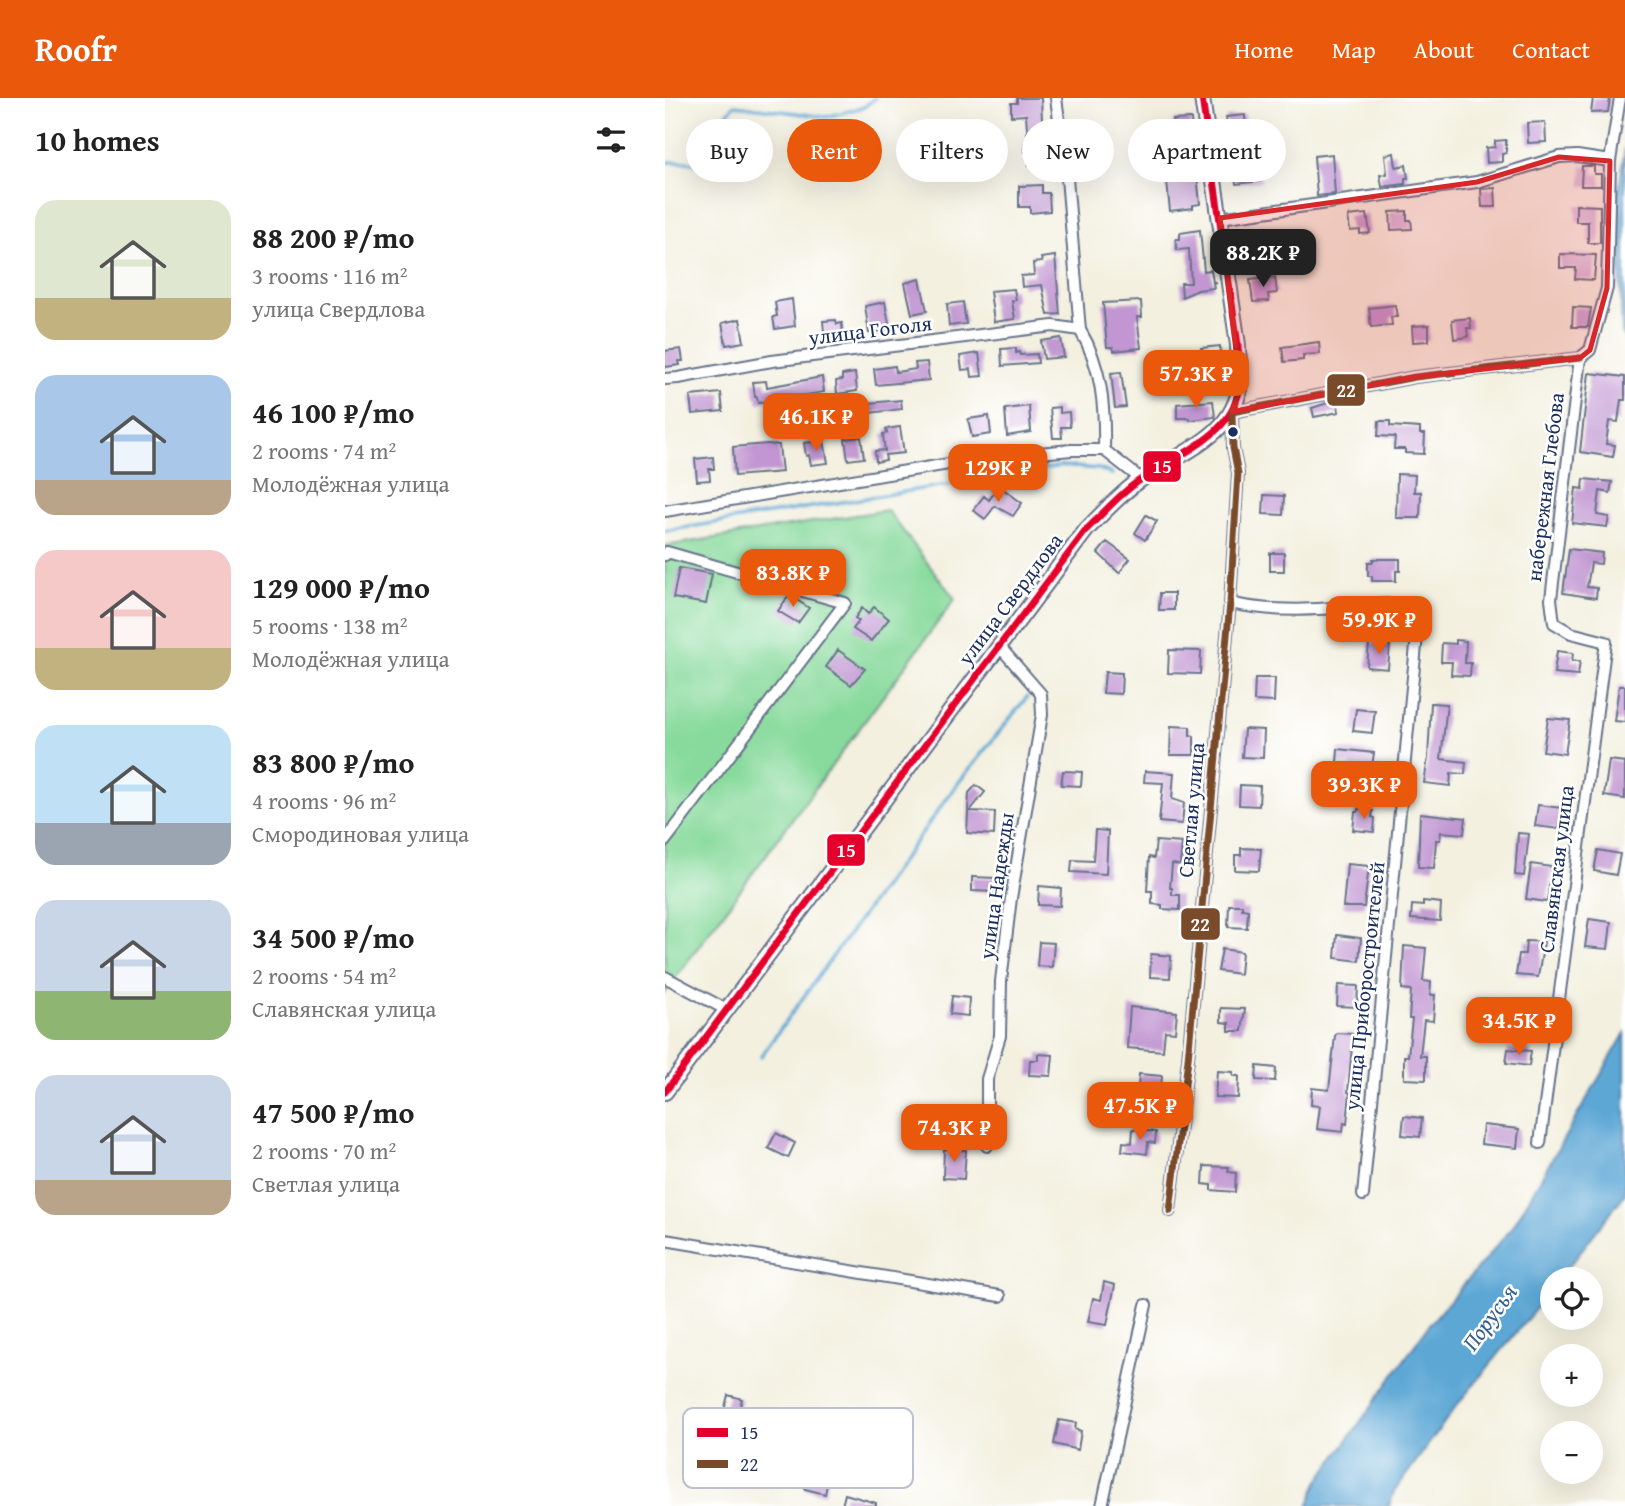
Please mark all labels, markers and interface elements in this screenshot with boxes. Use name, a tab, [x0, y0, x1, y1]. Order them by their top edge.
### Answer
text: Roofr	[35, 25, 117, 73]
text: Home	[1235, 32, 1294, 67]
text: Map	[1332, 32, 1376, 67]
text: About	[1414, 32, 1474, 67]
text: Contact	[1512, 32, 1590, 67]
text: 10 homes	[35, 118, 160, 162]
chip: Buy	[686, 119, 773, 182]
chip: Rent	[787, 119, 882, 182]
chip: Filters	[896, 119, 1008, 182]
chip: New	[1022, 119, 1114, 182]
chip: Apartment	[1128, 119, 1286, 182]
icon: filters	[592, 121, 630, 159]
text: 88 200 ₽/mo	[252, 215, 415, 259]
icon: home	[91, 228, 175, 312]
pin: 88.2K ₽	[1198, 230, 1328, 289]
text: 88.2K ₽	[1226, 235, 1300, 268]
text: 3 rooms · 116 m²	[252, 259, 407, 292]
text: улица Свердлова	[252, 292, 425, 325]
street label: улица Гоголя	[806, 307, 934, 353]
pin: 57.3K ₽	[1131, 350, 1261, 410]
text: 57.3K ₽	[1159, 356, 1233, 389]
line badge: 22	[1326, 373, 1366, 407]
text: 22	[1336, 376, 1356, 404]
text: 46 100 ₽/mo	[252, 390, 415, 434]
street label: набережная Глебова	[1518, 391, 1572, 583]
pin: 46.1K ₽	[751, 394, 881, 453]
text: 46.1K ₽	[779, 399, 853, 432]
icon: home	[91, 403, 175, 487]
unlabelled marker	[1226, 425, 1240, 439]
text: 2 rooms · 74 m²	[252, 434, 396, 467]
pin: 129K ₽	[941, 444, 1055, 504]
text: 129K ₽	[964, 450, 1032, 483]
line badge: 15	[1142, 450, 1182, 483]
text: 15	[1152, 452, 1172, 480]
text: Молодёжная улица	[252, 467, 449, 500]
street label: улица Свердлова	[949, 527, 1070, 672]
pin: 83.8K ₽	[728, 550, 858, 609]
text: 83.8K ₽	[756, 555, 830, 588]
text: 129 000 ₽/mo	[252, 565, 430, 609]
icon: home	[91, 578, 175, 662]
pin: 59.9K ₽	[1314, 596, 1444, 656]
text: 59.9K ₽	[1342, 602, 1416, 635]
text: 5 rooms · 138 m²	[252, 609, 407, 642]
text: Молодёжная улица	[252, 642, 449, 675]
text: 83 800 ₽/mo	[252, 740, 415, 784]
street label: Светлая улица	[1170, 741, 1212, 879]
icon: home	[91, 753, 175, 837]
pin: 39.3K ₽	[1299, 762, 1429, 821]
text: 39.3K ₽	[1327, 767, 1401, 800]
text: 4 rooms · 96 m²	[252, 784, 396, 817]
street label: Славянская улица	[1530, 784, 1582, 954]
street label: улица Надежды	[970, 810, 1022, 962]
text: Смородиновая улица	[252, 817, 469, 850]
line badge: 15	[826, 833, 866, 867]
text: 15	[836, 836, 856, 864]
street label: улица Приборостроителей	[1335, 860, 1392, 1113]
line badge: 22	[1180, 907, 1221, 941]
text: 22	[1190, 910, 1210, 938]
text: 34 500 ₽/mo	[252, 915, 415, 959]
icon: home	[91, 928, 175, 1012]
text: 2 rooms · 54 m²	[252, 959, 396, 992]
text: Славянская улица	[252, 992, 436, 1025]
pin: 34.5K ₽	[1454, 998, 1584, 1057]
text: 34.5K ₽	[1482, 1003, 1556, 1036]
pin: 47.5K ₽	[1075, 1082, 1205, 1142]
text: 47.5K ₽	[1103, 1088, 1177, 1121]
text: 47 500 ₽/mo	[252, 1090, 415, 1134]
icon: home	[91, 1103, 175, 1187]
pin: 74.3K ₽	[889, 1104, 1019, 1164]
text: 74.3K ₽	[917, 1110, 991, 1143]
text: 2 rooms · 70 m²	[252, 1134, 396, 1167]
text: Светлая улица	[252, 1167, 400, 1200]
map controls	[1540, 1267, 1603, 1484]
button: locate	[1540, 1267, 1603, 1330]
water label: Порусья	[1454, 1277, 1524, 1357]
button: +	[1540, 1344, 1603, 1407]
legend	[683, 1408, 913, 1488]
text: 15	[740, 1418, 758, 1446]
button: −	[1540, 1421, 1603, 1484]
text: 22	[740, 1450, 758, 1478]

